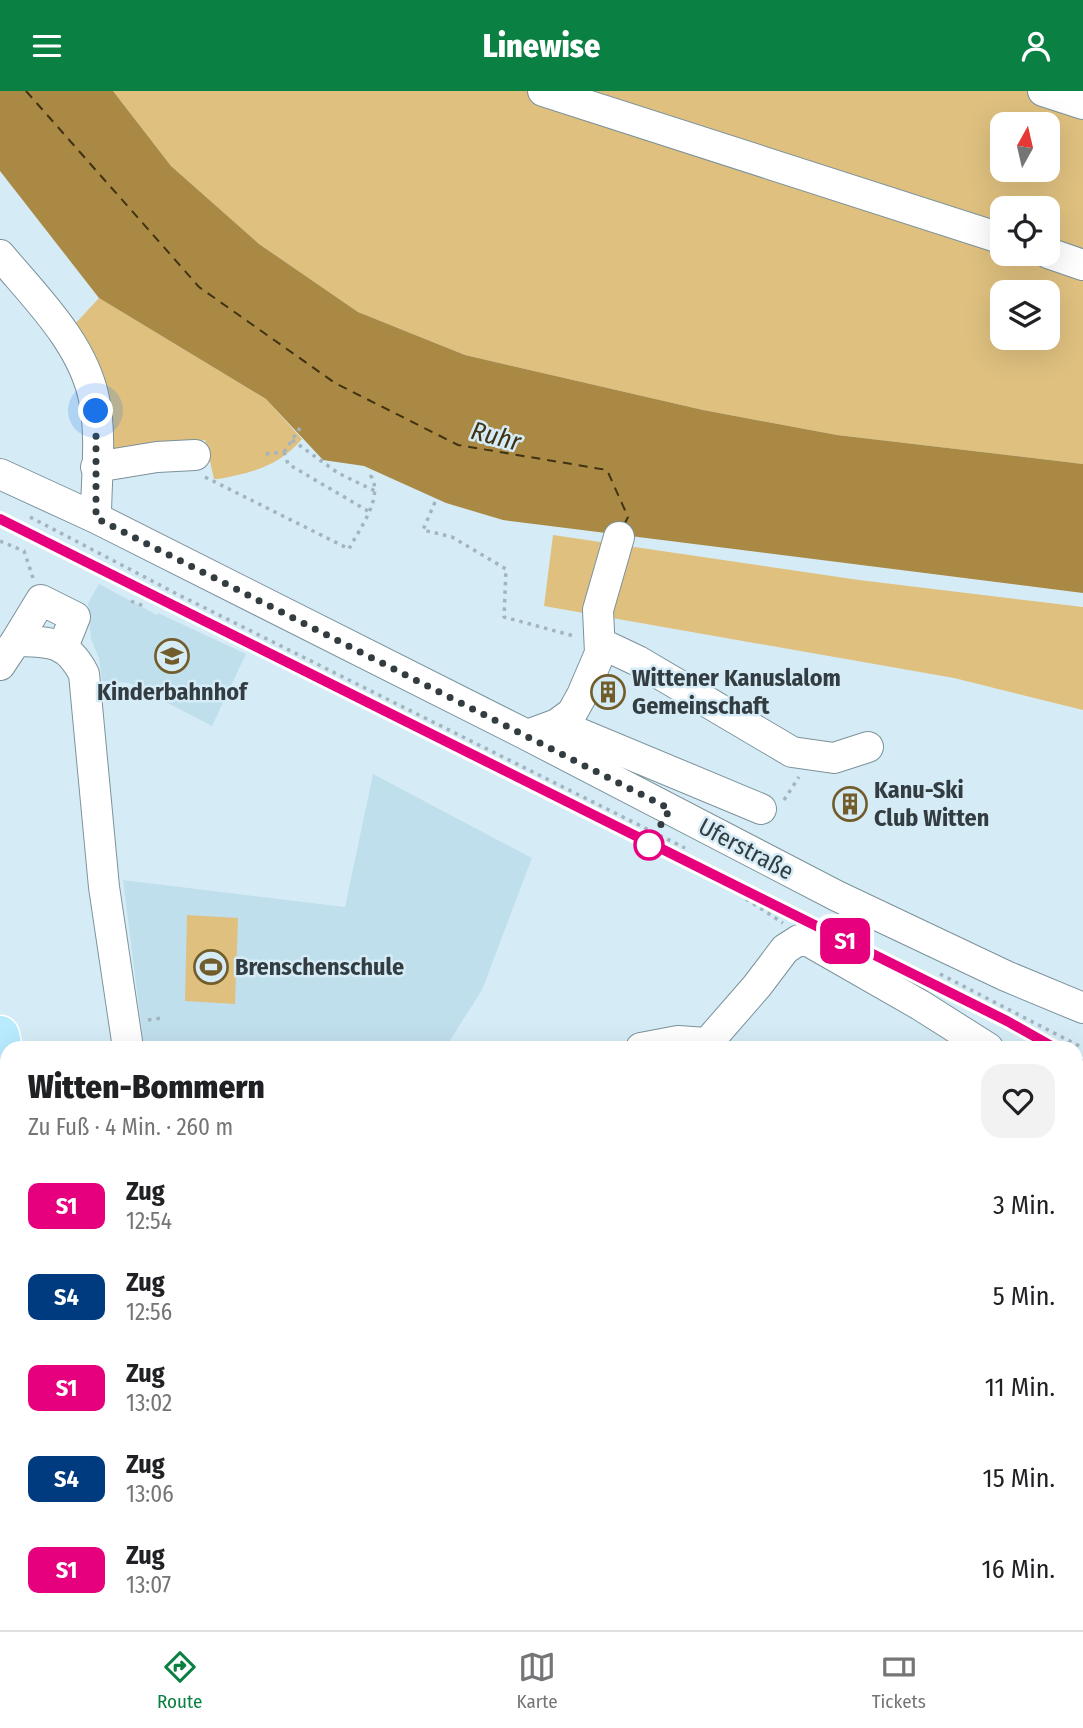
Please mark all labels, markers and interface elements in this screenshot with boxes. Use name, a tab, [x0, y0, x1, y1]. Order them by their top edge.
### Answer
icon: menu	[28, 27, 66, 65]
text: Linewise	[483, 27, 600, 65]
icon: person	[1017, 27, 1055, 65]
north arrow	[990, 112, 1060, 182]
map controls	[990, 112, 1060, 350]
button: locate	[990, 196, 1060, 266]
button: layers	[990, 280, 1060, 350]
your location	[78, 393, 113, 428]
water label: Ruhr	[468, 415, 525, 458]
school or university icon: Kinderbahnhof	[153, 637, 191, 675]
place label: Wittener Kanuslalom Gemeinschaft	[632, 664, 841, 720]
building icon: Wittener Kanuslalom Gemeinschaft	[589, 673, 627, 711]
place label: Kinderbahnhof	[97, 678, 249, 706]
place label: Kanu-Ski Club Witten	[874, 776, 989, 832]
building icon: Kanu-Ski Club Witten	[831, 785, 869, 823]
street label: Uferstraße	[694, 812, 798, 886]
unlabelled marker	[634, 830, 664, 860]
line badge: S1	[814, 918, 876, 964]
text: S1	[834, 927, 856, 955]
sports icon: Brenschenschule	[192, 948, 230, 986]
place label: Brenschenschule	[235, 953, 404, 981]
button: heart	[981, 1064, 1055, 1138]
text: Witten-Bommern	[28, 1067, 265, 1107]
text: Zu Fuß · 4 Min. · 260 m	[28, 1113, 233, 1141]
text: Zug	[126, 1176, 165, 1207]
text: 3 Min.	[993, 1190, 1055, 1221]
text: S1	[56, 1192, 77, 1220]
text: 12:54	[126, 1207, 172, 1235]
text: Zug	[126, 1267, 165, 1298]
text: 5 Min.	[993, 1281, 1055, 1312]
text: S4	[54, 1283, 79, 1311]
text: 12:56	[126, 1298, 172, 1326]
text: Zug	[126, 1358, 165, 1389]
text: 11 Min.	[985, 1372, 1055, 1403]
text: S1	[56, 1374, 77, 1402]
text: 13:02	[126, 1389, 172, 1417]
text: Zug	[126, 1449, 165, 1480]
text: 15 Min.	[983, 1463, 1055, 1494]
text: S4	[54, 1465, 79, 1493]
text: 13:06	[126, 1480, 174, 1508]
text: Zug	[126, 1540, 165, 1571]
text: 16 Min.	[982, 1554, 1055, 1585]
text: S1	[56, 1556, 77, 1584]
text: 13:07	[126, 1571, 171, 1599]
tab: Route	[157, 1648, 202, 1713]
tab: Karte	[516, 1648, 558, 1713]
tab: Tickets	[872, 1648, 926, 1713]

